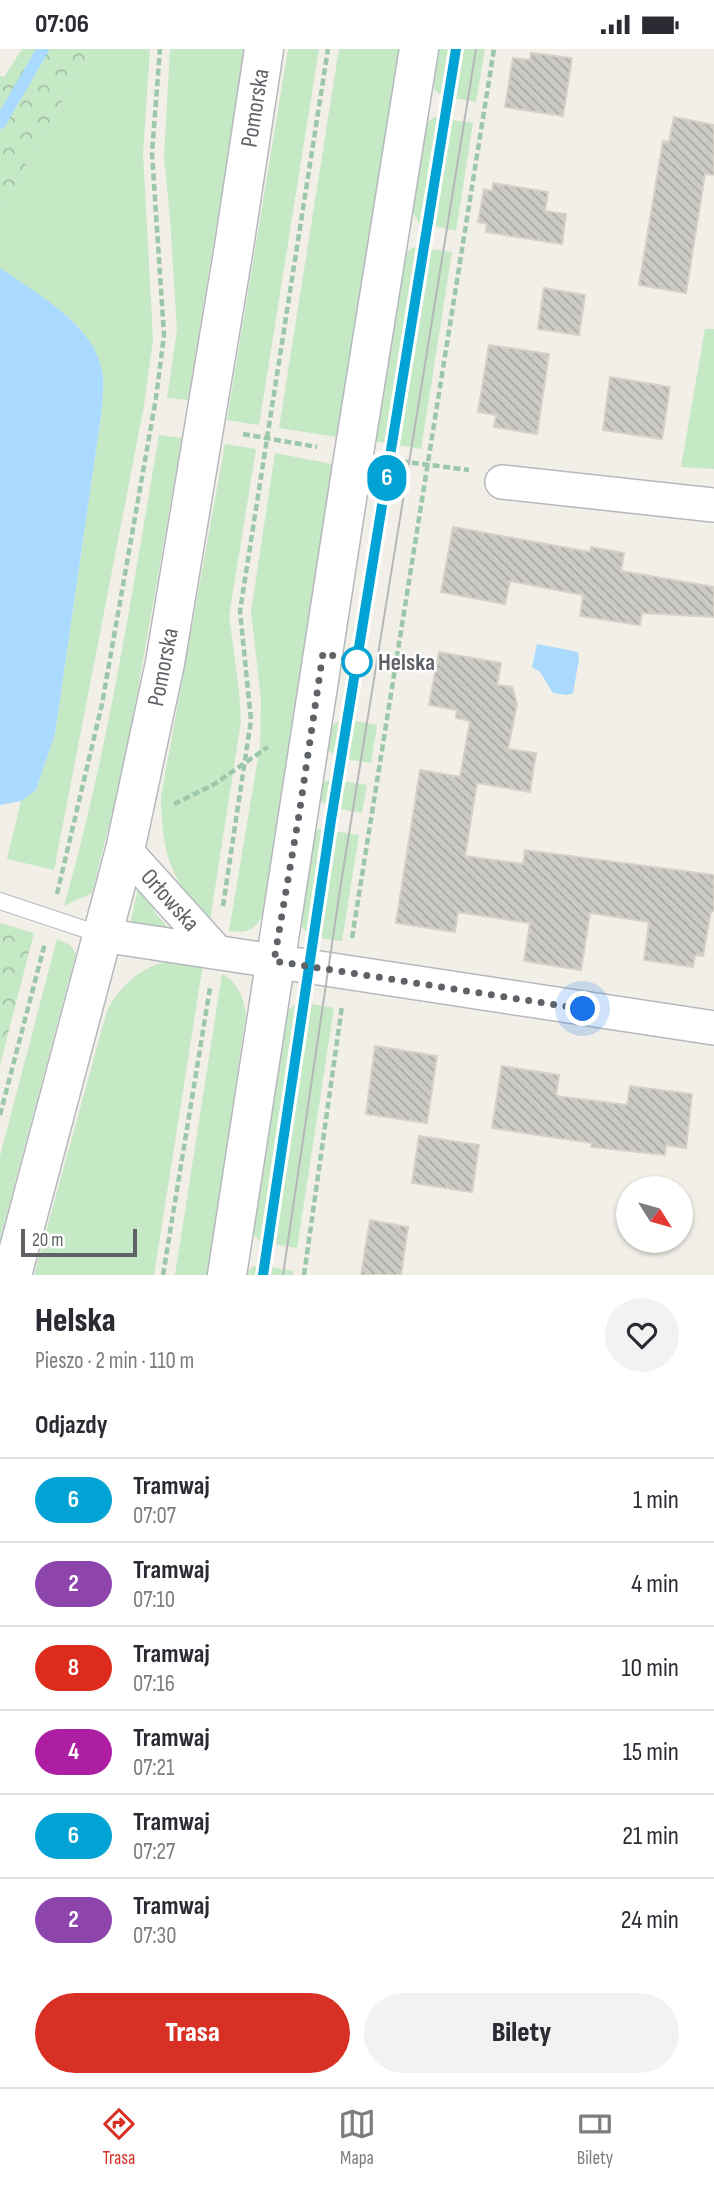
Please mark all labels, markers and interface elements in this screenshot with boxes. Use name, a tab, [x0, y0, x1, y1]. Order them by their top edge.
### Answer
text: 07:06	[35, 9, 89, 40]
street label: Pomorska	[234, 67, 276, 149]
line badge: 6	[364, 455, 410, 501]
text: 6	[381, 463, 393, 492]
street label: Pomorska	[141, 625, 185, 709]
marker: Helska	[342, 647, 372, 677]
place label: Helska	[378, 648, 435, 677]
street label: Orłowska	[134, 863, 206, 937]
your location	[565, 991, 600, 1026]
north arrow	[616, 1176, 693, 1253]
map controls	[616, 1176, 693, 1253]
scale bar	[21, 1226, 136, 1258]
text: 20 m	[32, 1229, 64, 1252]
button: heart	[605, 1298, 679, 1372]
text: Helska	[35, 1301, 116, 1341]
text: Pieszo · 2 min · 110 m	[35, 1347, 194, 1375]
text: Odjazdy	[35, 1410, 107, 1441]
text: Tramwaj	[133, 1471, 210, 1502]
text: 6	[68, 1485, 79, 1514]
text: 1 min	[633, 1485, 679, 1516]
text: 07:07	[133, 1502, 176, 1530]
text: Tramwaj	[133, 1555, 210, 1586]
text: 2	[68, 1569, 79, 1598]
text: 4 min	[631, 1569, 679, 1600]
text: 07:10	[133, 1586, 175, 1614]
text: Tramwaj	[133, 1639, 210, 1670]
text: 8	[68, 1653, 79, 1682]
text: 10 min	[622, 1653, 679, 1684]
text: 07:16	[133, 1670, 175, 1698]
text: Tramwaj	[133, 1723, 210, 1754]
text: 4	[68, 1737, 79, 1766]
text: 15 min	[623, 1737, 679, 1768]
text: 07:21	[133, 1754, 174, 1782]
text: Tramwaj	[133, 1807, 210, 1838]
text: 6	[68, 1821, 79, 1850]
text: 21 min	[622, 1821, 679, 1852]
text: 07:27	[133, 1838, 175, 1866]
text: Tramwaj	[133, 1891, 210, 1922]
text: 2	[68, 1905, 79, 1934]
text: 24 min	[621, 1905, 679, 1936]
text: 07:30	[133, 1922, 177, 1950]
button: Trasa	[35, 1993, 350, 2073]
button: Bilety	[364, 1993, 679, 2073]
tab: Trasa	[100, 2105, 138, 2170]
tab: Mapa	[338, 2105, 376, 2170]
tab: Bilety	[576, 2105, 614, 2170]

